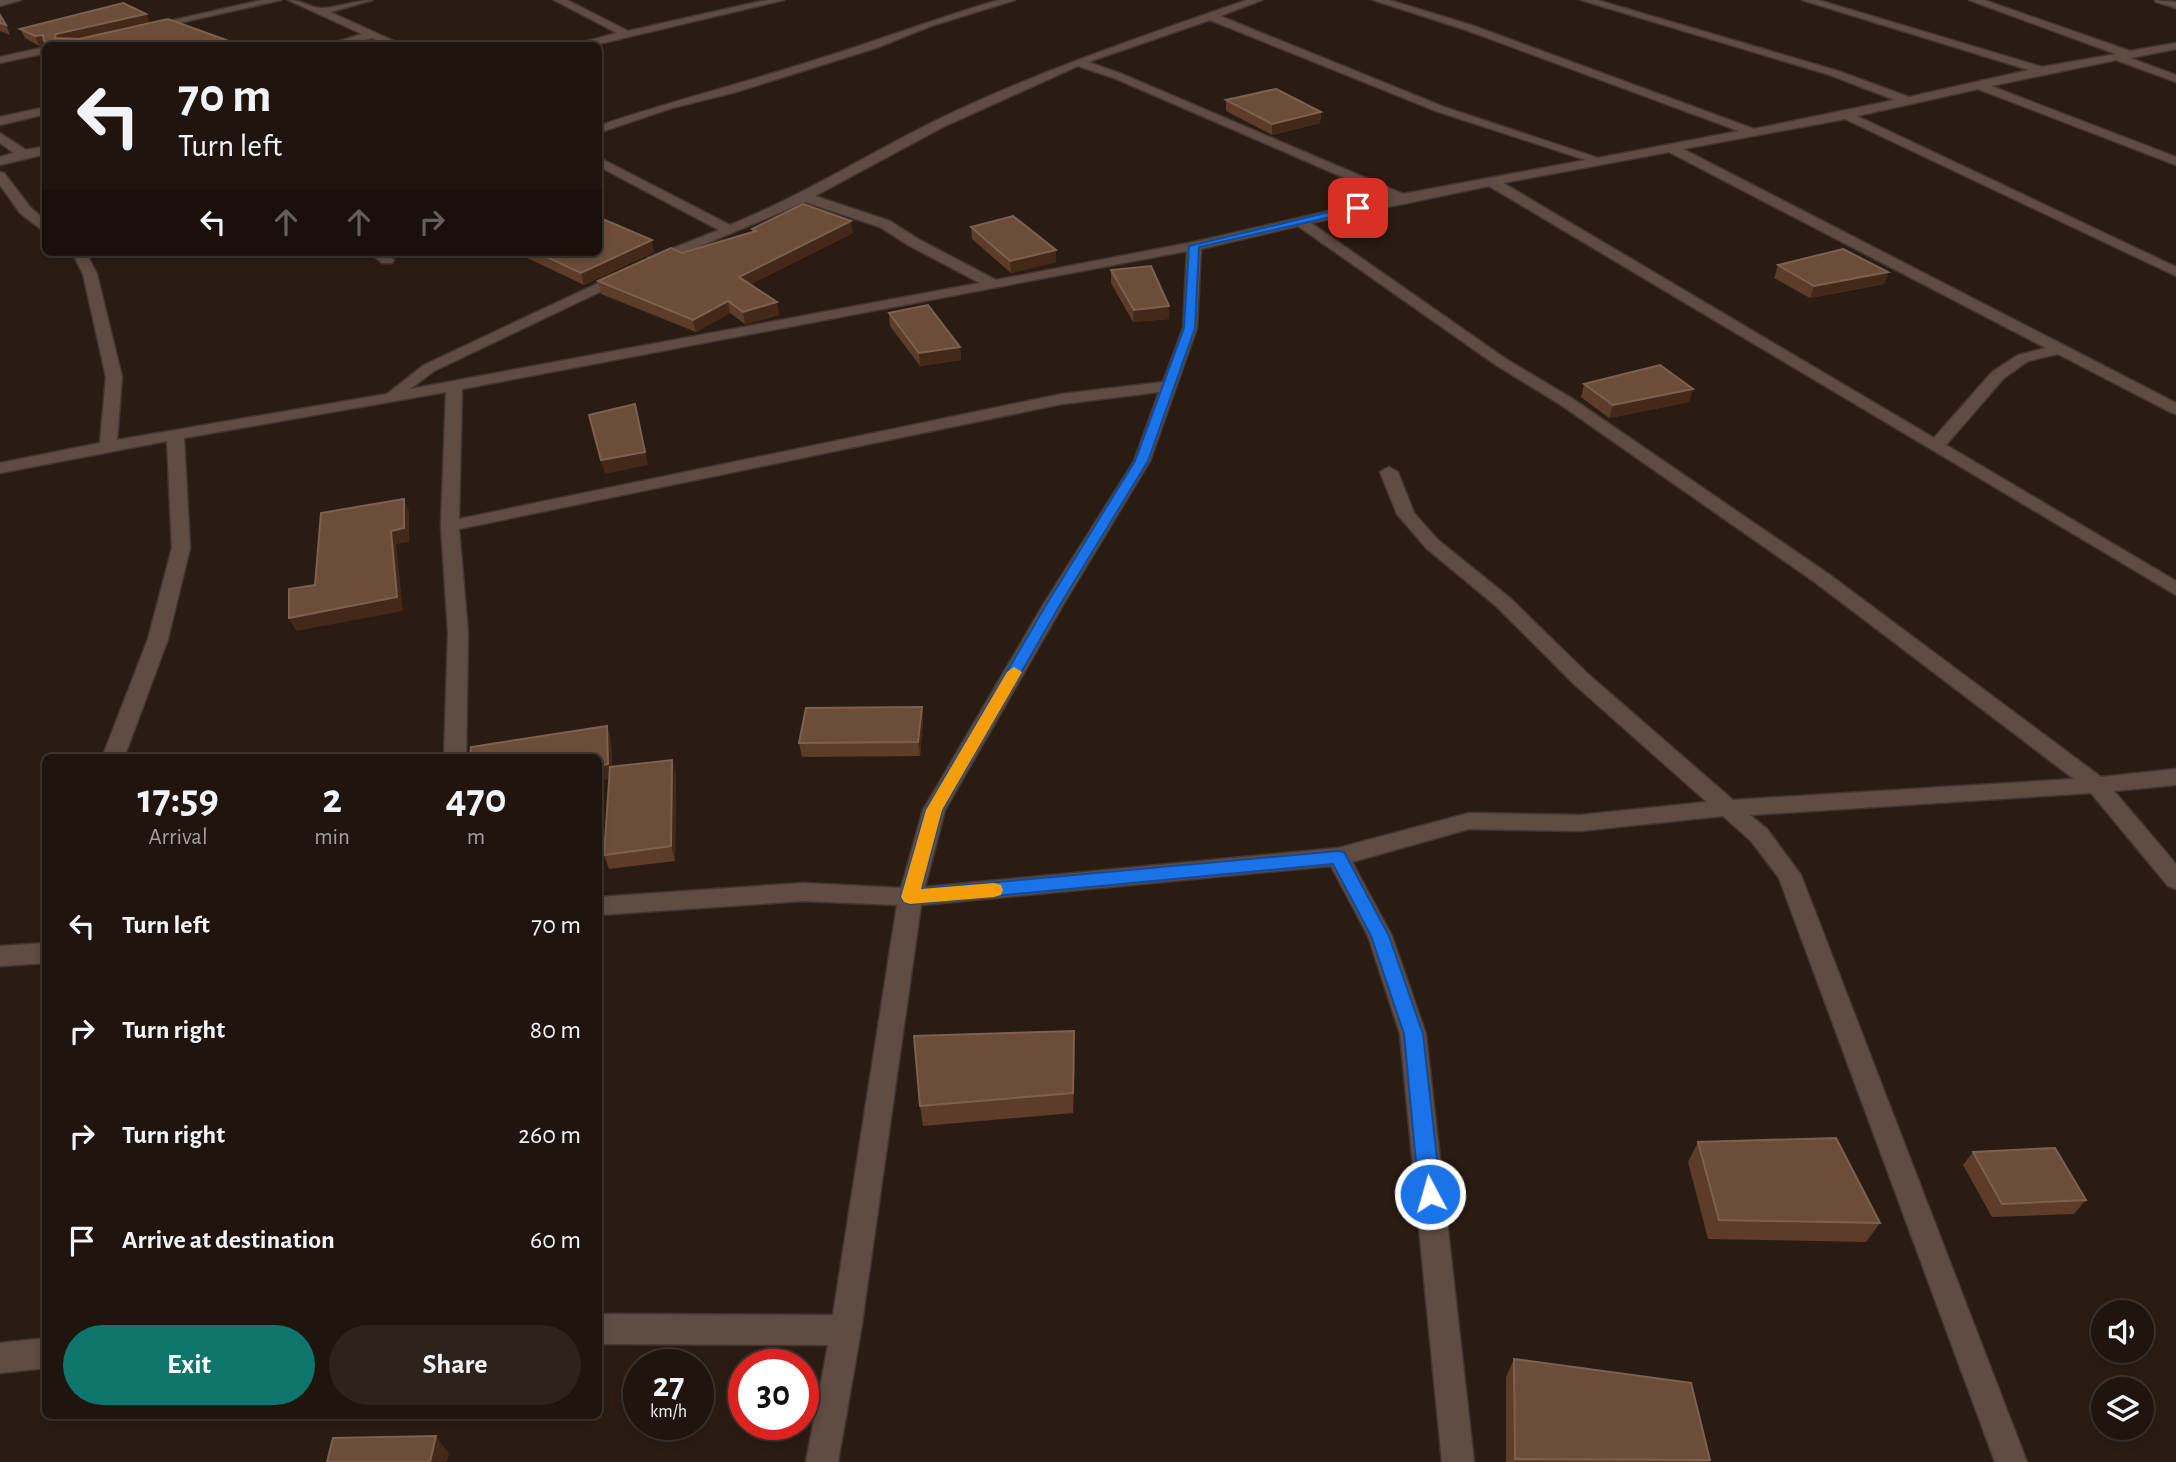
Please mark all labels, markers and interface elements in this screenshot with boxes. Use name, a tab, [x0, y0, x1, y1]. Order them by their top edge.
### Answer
icon: left	[63, 70, 154, 161]
text: 70 m	[178, 72, 272, 121]
text: Turn left	[178, 130, 282, 162]
pin	[1328, 178, 1388, 238]
icon: arrive	[1339, 189, 1377, 227]
icon: left	[194, 203, 232, 241]
icon: ahead	[267, 203, 305, 241]
icon: ahead	[340, 203, 378, 241]
icon: right	[413, 203, 451, 241]
text: 17:59	[137, 778, 219, 820]
text: 2	[322, 778, 342, 820]
text: 470	[445, 778, 507, 820]
text: Arrival	[149, 826, 208, 849]
text: min	[314, 826, 350, 849]
text: m	[467, 826, 485, 849]
icon: left	[63, 907, 101, 945]
text: Turn left	[122, 912, 210, 938]
text: 70 m	[531, 912, 581, 938]
icon: right	[63, 1012, 101, 1050]
text: Turn right	[122, 1017, 225, 1043]
text: 80 m	[530, 1017, 581, 1043]
icon: right	[63, 1117, 101, 1155]
text: Turn right	[122, 1122, 225, 1148]
text: 260 m	[518, 1122, 581, 1148]
position arrow	[1393, 1157, 1467, 1231]
icon: arrive	[63, 1222, 101, 1260]
text: Arrive at destination	[122, 1227, 335, 1253]
text: 60 m	[530, 1227, 581, 1253]
map controls	[2091, 1300, 2154, 1440]
button: sound	[2091, 1300, 2154, 1363]
button: Exit	[63, 1325, 315, 1405]
button: Share	[329, 1325, 581, 1405]
speed limit sign: 30	[728, 1349, 819, 1440]
text: 27	[653, 1368, 684, 1403]
button: layers	[2091, 1377, 2154, 1440]
text: km/h	[650, 1403, 687, 1421]

